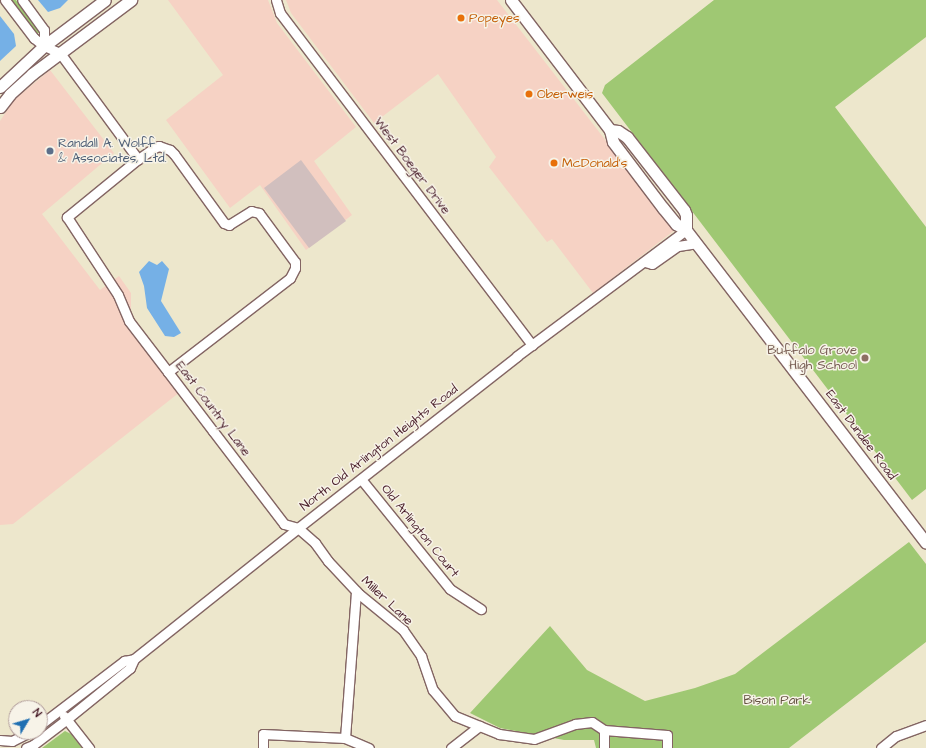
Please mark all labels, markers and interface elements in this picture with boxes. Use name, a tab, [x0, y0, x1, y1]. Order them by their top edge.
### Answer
place label: Popeyes	[469, 10, 520, 26]
marker: Popeyes	[456, 13, 466, 23]
place label: Oberweis	[537, 86, 593, 102]
marker: Oberweis	[524, 89, 534, 99]
street label: West Boeger Drive	[370, 114, 454, 218]
place label: Randall A. Wolff & Associates, Ltd.	[58, 136, 166, 167]
marker: Randall A. Wolff & Associates, Ltd.	[45, 146, 55, 156]
place label: McDonald's	[562, 155, 627, 171]
marker: McDonald's	[549, 158, 559, 168]
place label: Buffalo Grove High School	[767, 343, 857, 374]
marker: Buffalo Grove High School	[860, 353, 870, 363]
street label: East Country Lane	[172, 358, 254, 460]
street label: North Old Arlington Heights Road	[297, 382, 461, 514]
street label: East Dundee Road	[822, 387, 900, 483]
street label: Old Arlington Court	[378, 481, 462, 581]
street label: Miller Lane	[358, 573, 416, 629]
park label: Bison Park	[744, 692, 810, 708]
north arrow	[8, 700, 48, 740]
text: N	[29, 706, 45, 720]

